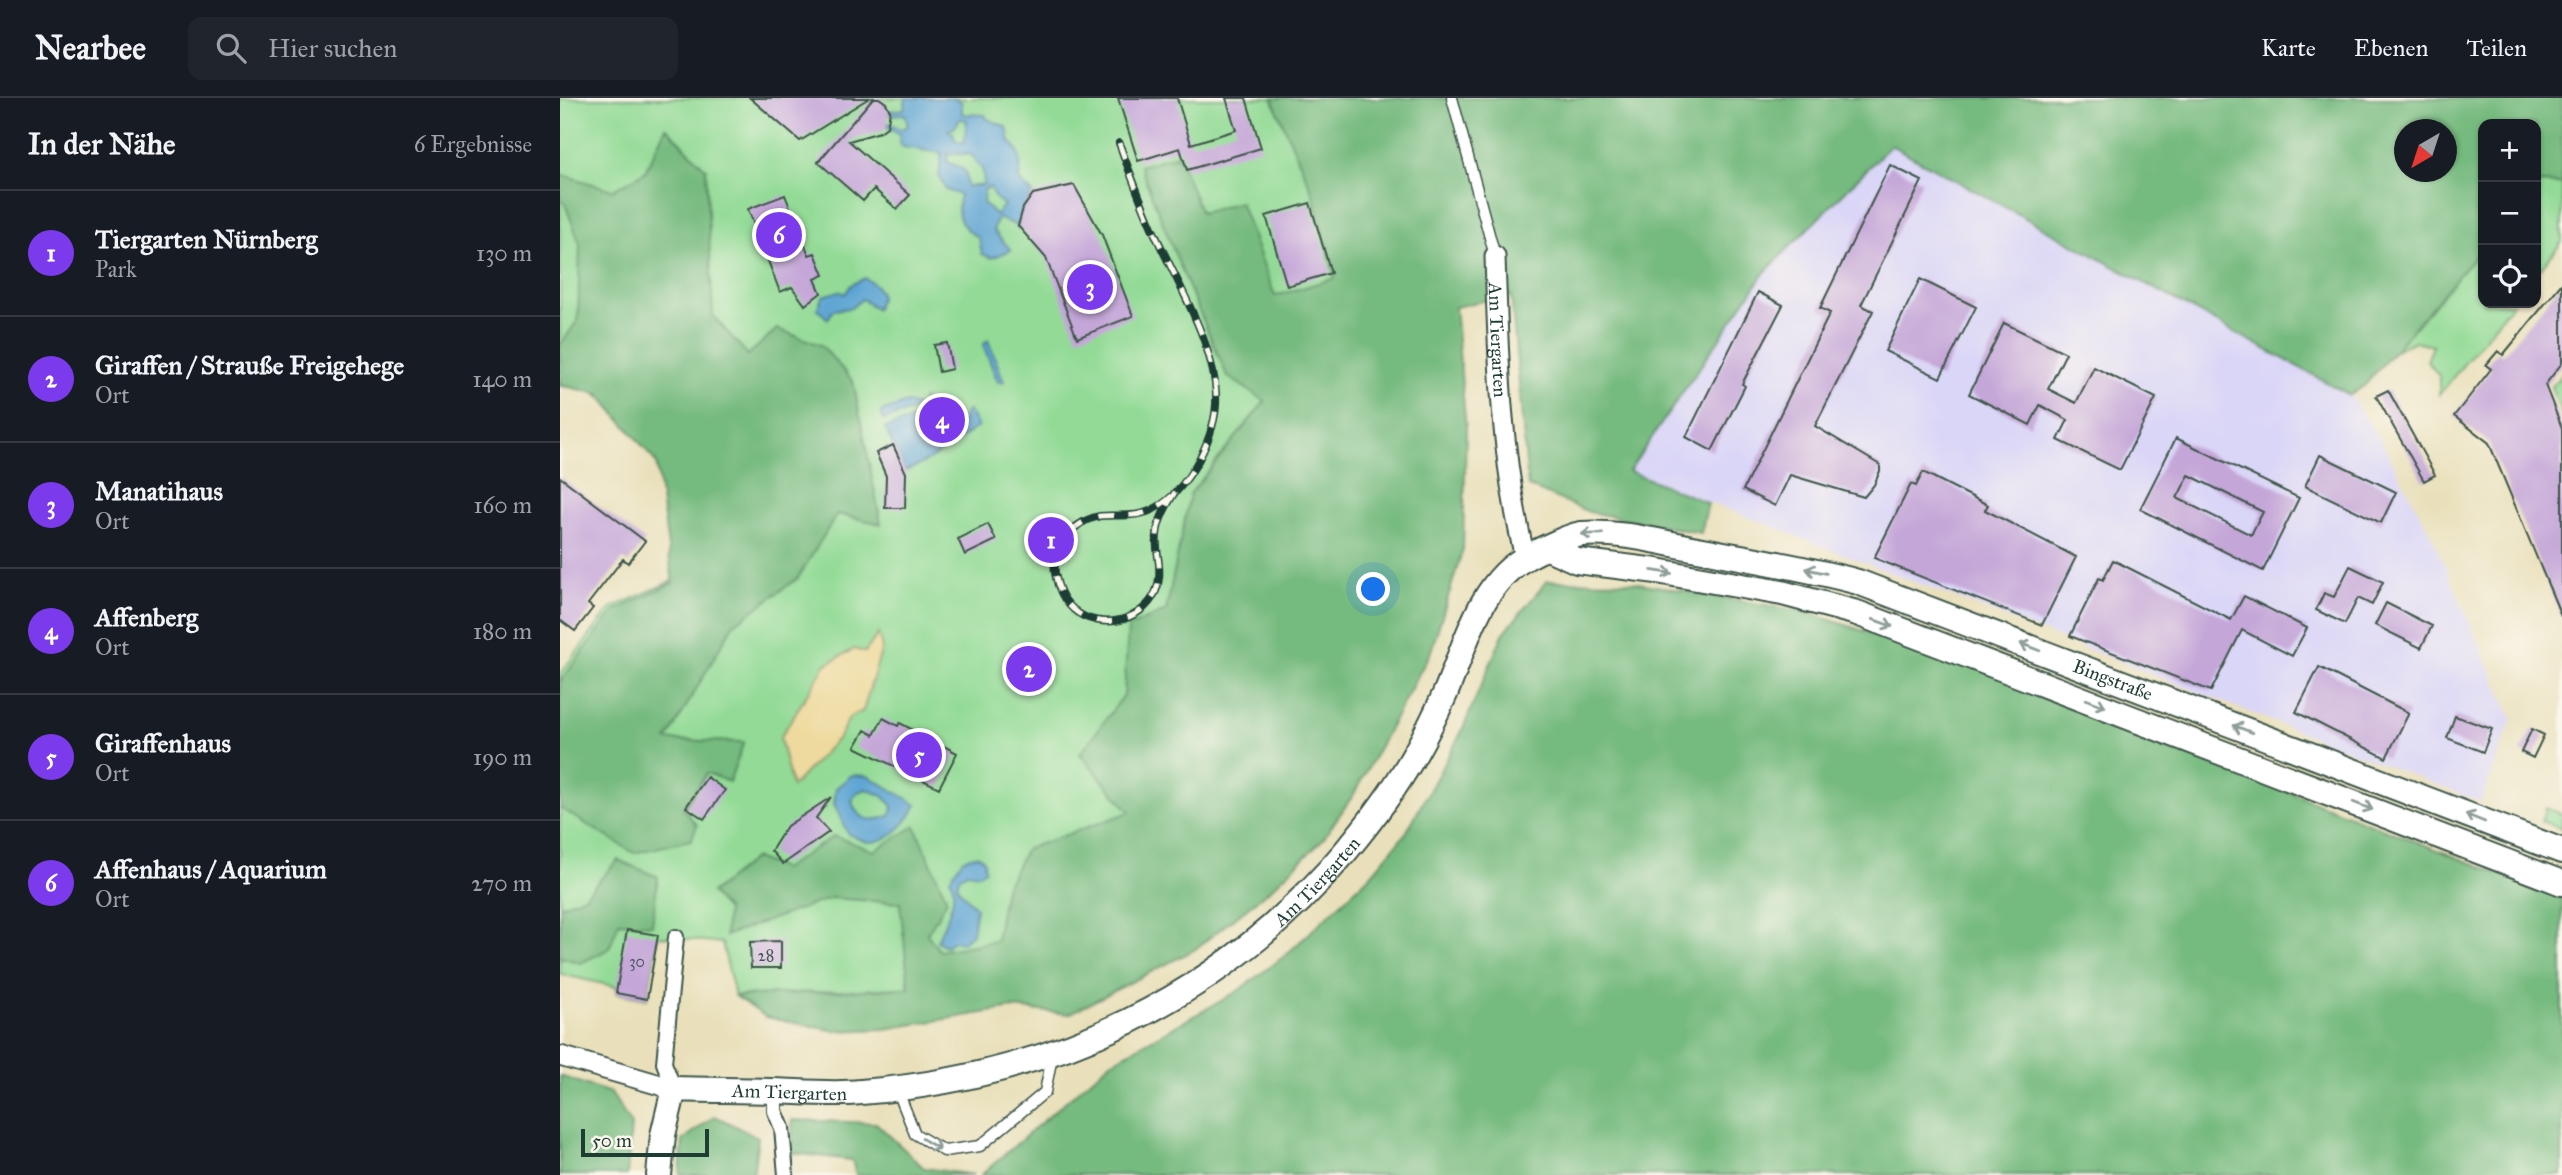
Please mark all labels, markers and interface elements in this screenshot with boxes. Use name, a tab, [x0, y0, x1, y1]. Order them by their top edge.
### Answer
search box	[188, 17, 678, 80]
text: Nearbee	[35, 28, 146, 68]
icon: search	[212, 29, 250, 67]
text: Hier suchen	[268, 32, 397, 64]
text: Karte	[2261, 33, 2316, 63]
text: Ebenen	[2354, 33, 2429, 63]
text: Teilen	[2467, 33, 2527, 63]
north arrow	[2394, 119, 2457, 182]
map controls	[2478, 119, 2541, 308]
button: +	[2478, 119, 2541, 182]
text: In der Nähe	[28, 126, 176, 162]
text: 6 Ergebnisse	[414, 130, 532, 158]
button: −	[2478, 182, 2541, 245]
pin: 6	[756, 209, 802, 261]
text: Tiergarten Nürnberg	[95, 223, 318, 255]
text: 1	[46, 239, 56, 267]
text: 130 m	[476, 239, 532, 267]
button: locate	[2478, 245, 2541, 308]
text: Park	[95, 255, 137, 283]
pin: 3	[1067, 261, 1113, 313]
street label: Am Tiergarten	[1484, 281, 1512, 398]
text: Giraffen / Strauße Freigehege	[95, 349, 404, 381]
text: 2	[45, 365, 57, 393]
text: 140 m	[472, 365, 532, 393]
text: Ort	[95, 381, 129, 409]
pin: 4	[919, 394, 965, 446]
text: Manatihaus	[95, 475, 223, 507]
text: 3	[46, 491, 56, 519]
text: 160 m	[474, 491, 532, 519]
text: Ort	[95, 507, 129, 535]
pin: 1	[1028, 514, 1074, 566]
one-way arrow	[1581, 527, 1604, 541]
one-way arrow	[1805, 564, 1828, 577]
one-way arrow	[1650, 566, 1673, 579]
your location	[1356, 572, 1390, 606]
text: Affenberg	[95, 601, 198, 633]
text: 4	[45, 617, 57, 645]
text: 180 m	[473, 617, 532, 645]
one-way arrow	[1872, 617, 1894, 630]
text: Ort	[95, 633, 129, 661]
one-way arrow	[2020, 640, 2042, 652]
pin: 2	[1006, 643, 1052, 695]
street label: Bingstraße	[2070, 654, 2156, 706]
one-way arrow	[2085, 698, 2106, 711]
one-way arrow	[2232, 721, 2254, 734]
text: Giraffenhaus	[95, 727, 231, 759]
pin: 5	[896, 729, 942, 781]
text: 5	[46, 743, 56, 771]
text: 190 m	[473, 743, 532, 771]
text: Ort	[95, 759, 129, 787]
one-way arrow	[2351, 801, 2373, 814]
one-way arrow	[2465, 811, 2487, 824]
street label: Am Tiergarten	[1268, 832, 1365, 932]
text: Affenhaus / Aquarium	[95, 853, 327, 885]
text: 6	[45, 869, 57, 897]
text: 270 m	[471, 869, 532, 897]
text: Ort	[95, 885, 129, 913]
house number: 28	[758, 946, 774, 965]
house number: 30	[629, 952, 645, 971]
street label: Am Tiergarten	[731, 1079, 847, 1106]
scale bar	[581, 1126, 709, 1158]
text: 50 m	[592, 1129, 632, 1152]
one-way arrow	[921, 1137, 941, 1151]

